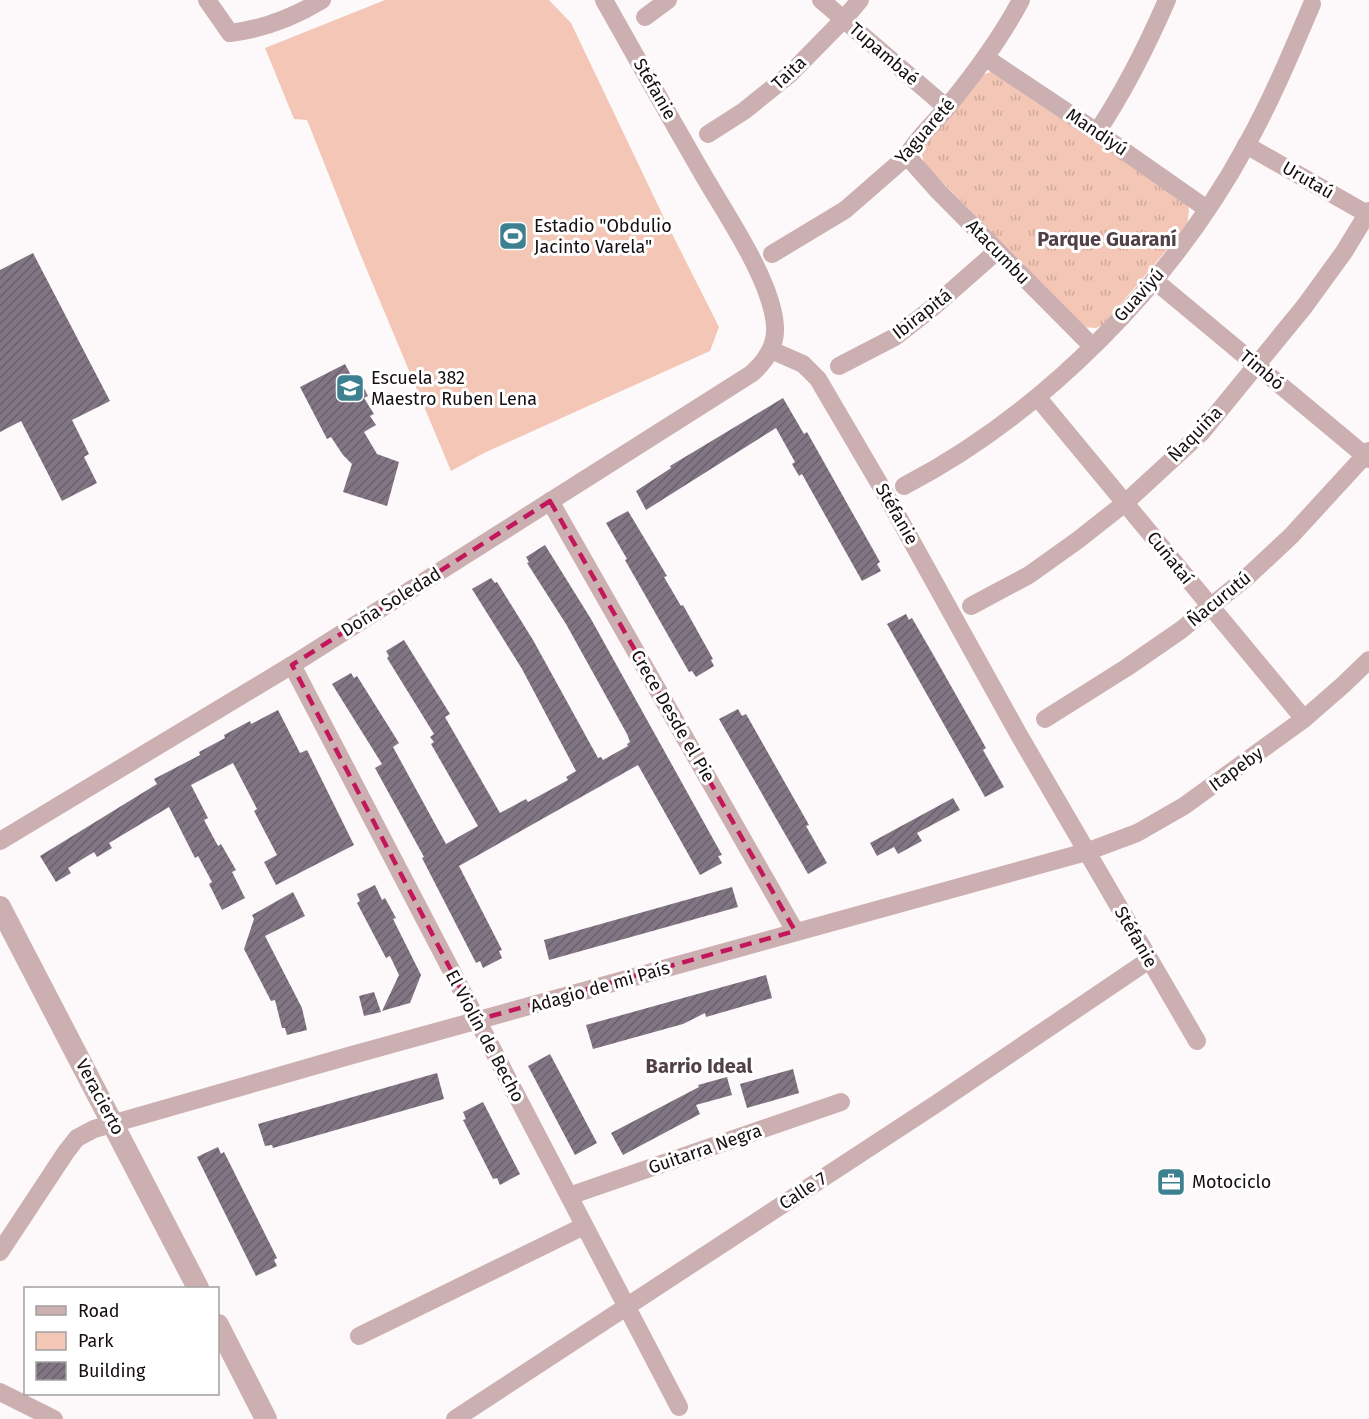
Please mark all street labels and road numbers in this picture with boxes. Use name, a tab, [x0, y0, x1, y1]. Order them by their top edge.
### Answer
street label: Tupambaé	[845, 18, 923, 90]
street label: Taita	[767, 52, 811, 94]
street label: Stéfanie	[629, 55, 681, 123]
street label: Yaguareté	[891, 94, 959, 168]
street label: Mandiyú	[1062, 103, 1132, 161]
street label: Urutaú	[1278, 156, 1338, 204]
street label: Atacumbu	[962, 215, 1034, 289]
street label: Guaviyú	[1109, 264, 1169, 326]
street label: Ibirapitá	[888, 284, 956, 344]
street label: Timbó	[1235, 345, 1289, 395]
street label: Ñaquiña	[1162, 401, 1227, 466]
street label: Stéfanie	[871, 480, 923, 548]
street label: Cuñataí	[1142, 527, 1198, 589]
street label: Doña Soledad	[337, 563, 445, 641]
street label: Ñacurutú	[1182, 566, 1255, 631]
street label: Crece Desde el Pie	[626, 646, 720, 786]
street label: Itapeby	[1205, 742, 1267, 796]
street label: Stéfanie	[1110, 903, 1162, 971]
street label: Adagio de mi País	[528, 957, 672, 1017]
street label: El Violín de Becho	[441, 966, 529, 1106]
street label: Veracierto	[71, 1055, 129, 1139]
street label: Guitarra Negra	[645, 1119, 765, 1179]
street label: Calle 7	[775, 1167, 831, 1215]

